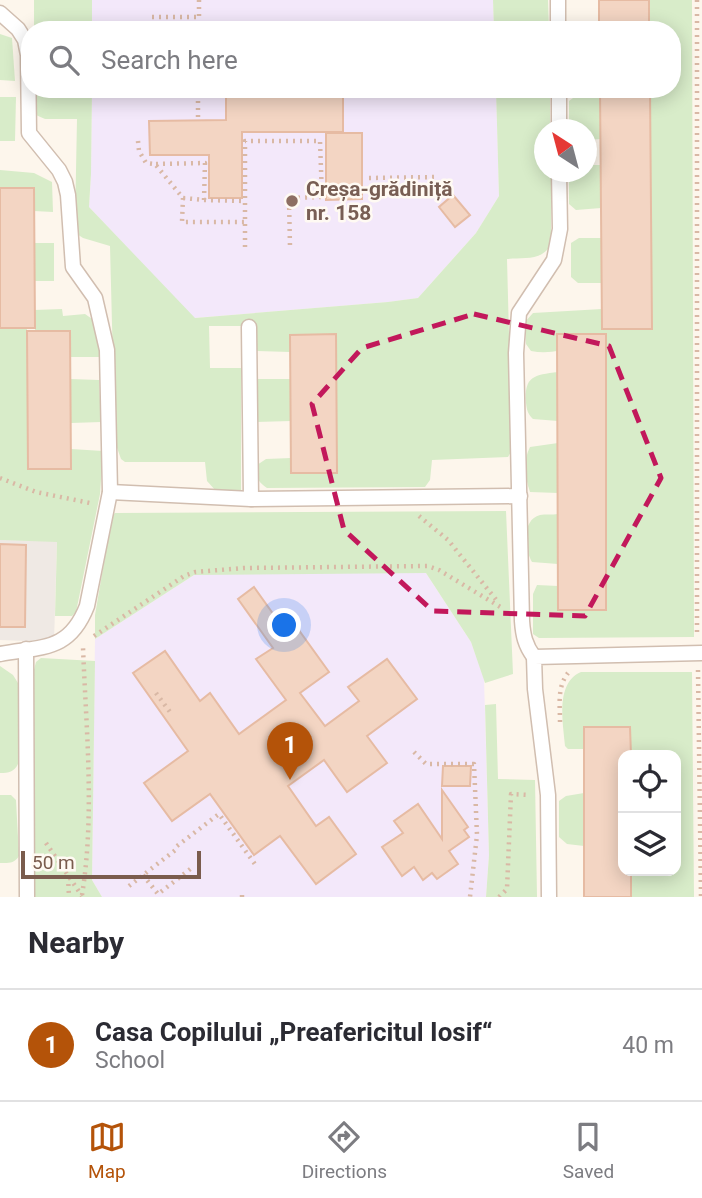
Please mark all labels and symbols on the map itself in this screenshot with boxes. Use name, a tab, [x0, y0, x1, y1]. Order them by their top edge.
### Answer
north arrow	[534, 119, 597, 182]
place label: Creșa-grădiniță nr. 158	[306, 177, 453, 225]
marker: Creșa-grădiniță nr. 158	[284, 193, 300, 209]
your location	[267, 608, 301, 642]
pin: 1	[267, 722, 313, 780]
scale bar	[21, 848, 201, 880]

